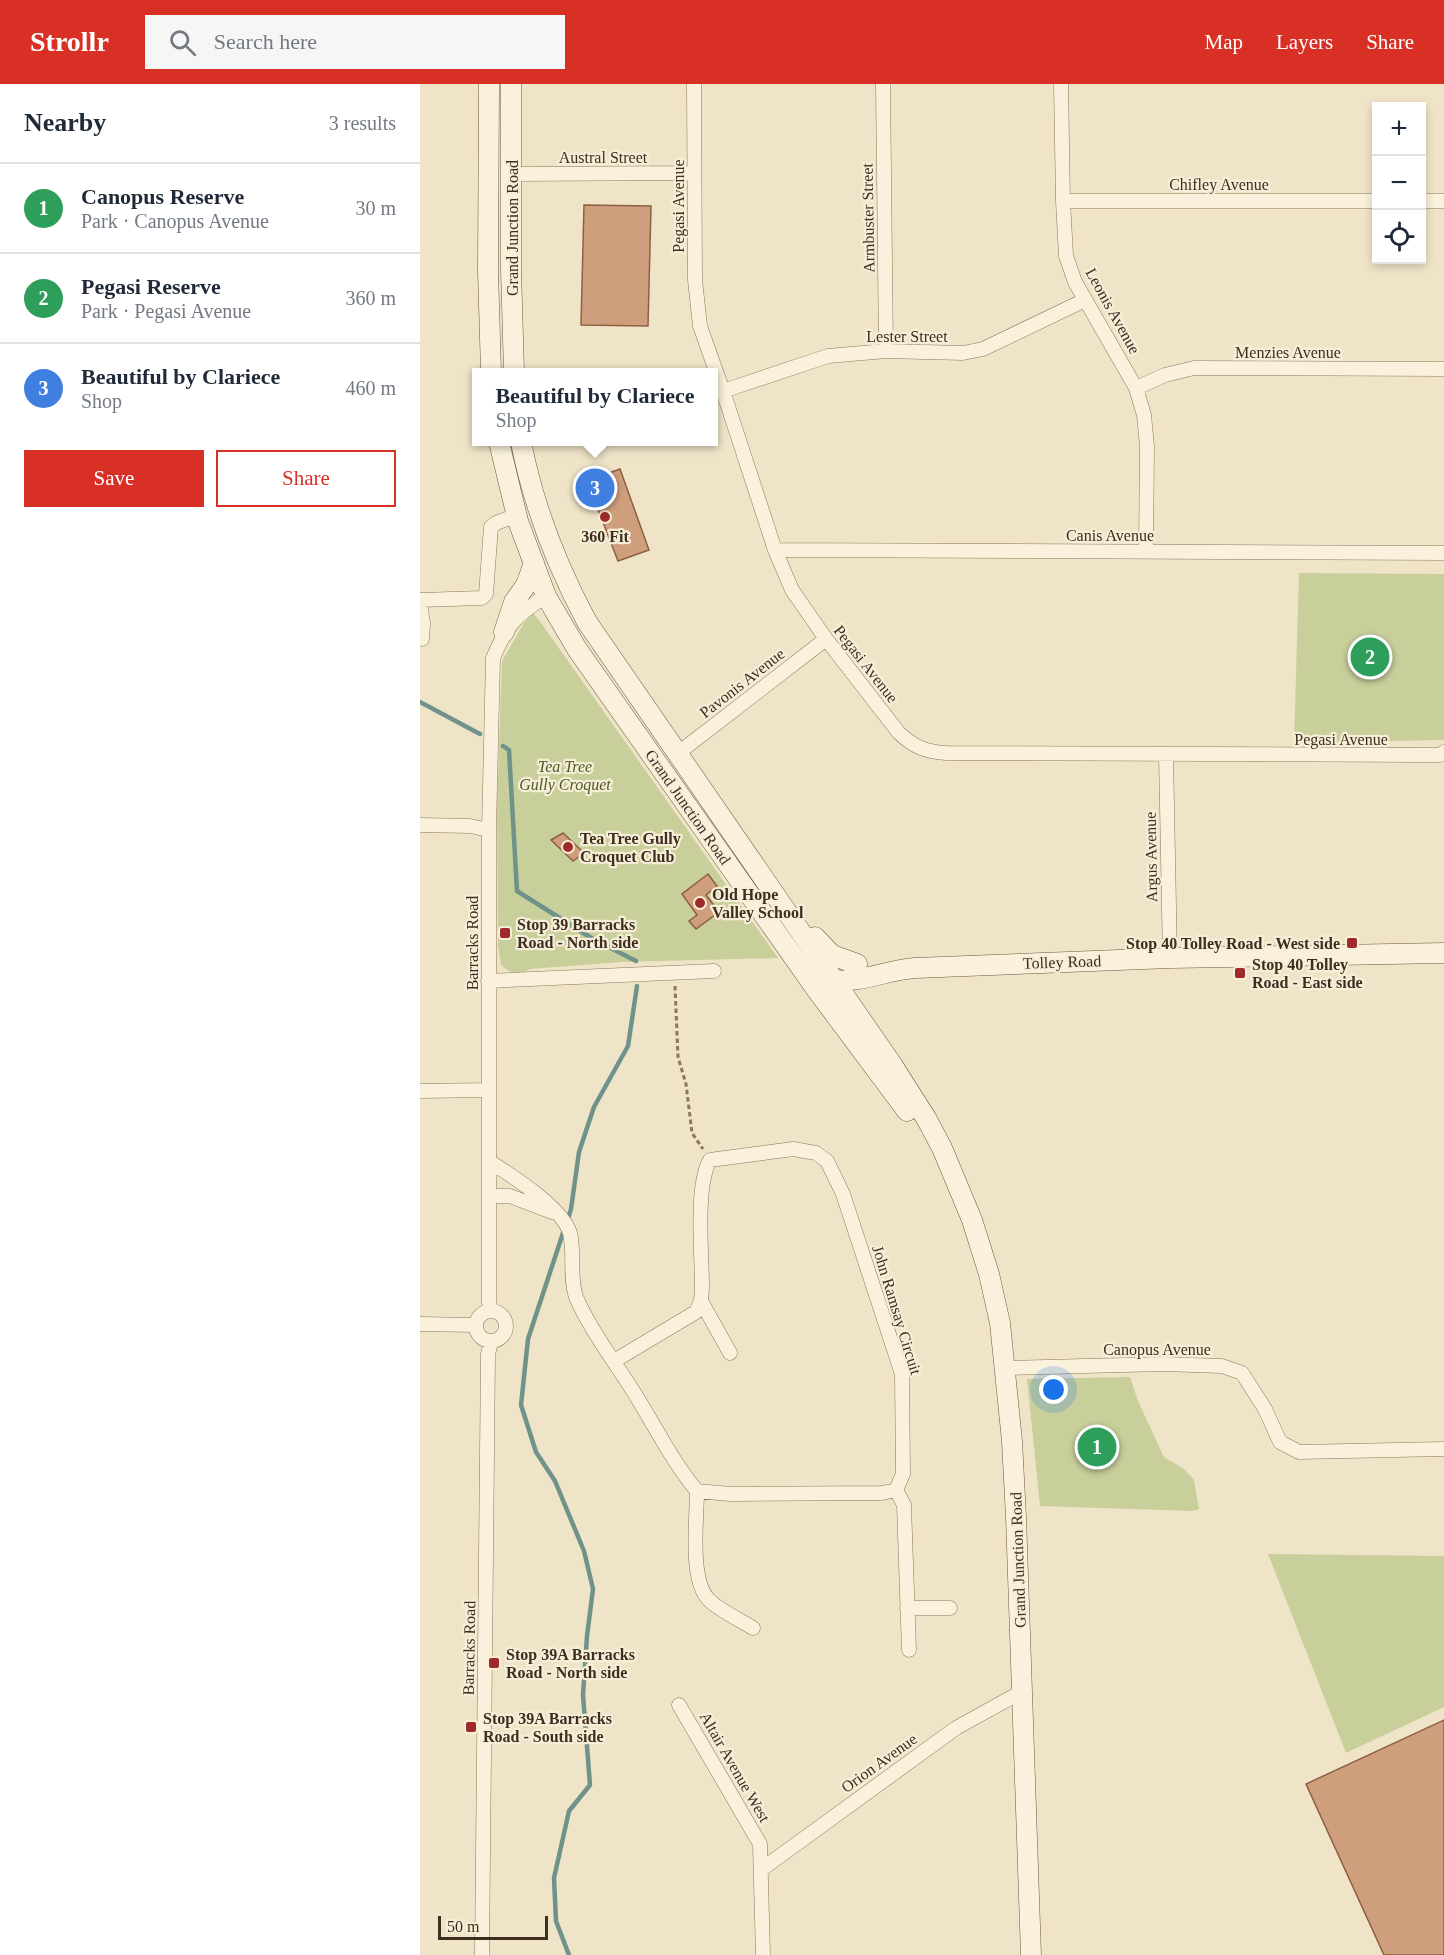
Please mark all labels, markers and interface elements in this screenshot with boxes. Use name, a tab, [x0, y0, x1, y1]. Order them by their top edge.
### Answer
search box	[145, 15, 565, 69]
text: Strollr	[30, 26, 109, 57]
icon: search	[166, 26, 199, 59]
text: Search here	[214, 29, 317, 54]
text: Map	[1205, 30, 1243, 54]
text: Layers	[1276, 30, 1333, 54]
text: Share	[1366, 30, 1414, 54]
map controls	[1372, 102, 1426, 264]
button: +	[1372, 102, 1426, 156]
text: Nearby	[24, 108, 106, 137]
text: 3 results	[329, 112, 396, 134]
street label: Austral Street	[559, 149, 648, 166]
button: −	[1372, 156, 1426, 210]
street label: Pegasi Avenue	[670, 159, 688, 253]
street label: Grand Junction Road	[504, 160, 521, 296]
street label: Armbuster Street	[859, 162, 877, 273]
street label: Chifley Avenue	[1169, 176, 1269, 194]
text: Canopus Reserve	[81, 184, 244, 209]
text: 1	[39, 197, 49, 219]
text: 30 m	[355, 197, 396, 219]
text: Park · Canopus Avenue	[81, 210, 269, 232]
button: locate	[1372, 210, 1426, 264]
street label: Leonis Avenue	[1082, 265, 1144, 357]
text: Pegasi Reserve	[81, 274, 221, 299]
text: 2	[39, 287, 49, 309]
text: 360 m	[345, 287, 396, 309]
text: Park · Pegasi Avenue	[81, 300, 251, 322]
street label: Lester Street	[866, 328, 948, 345]
street label: Menzies Avenue	[1235, 344, 1341, 361]
text: Beautiful by Clariece	[81, 364, 280, 389]
popup	[472, 368, 718, 446]
text: 3	[39, 377, 49, 399]
text: 460 m	[345, 377, 396, 399]
text: Beautiful by Clariece	[495, 383, 695, 408]
text: Shop	[81, 390, 122, 412]
text: Shop	[495, 409, 537, 431]
button: Save	[24, 450, 204, 507]
button: Share	[216, 450, 396, 507]
pin: 3	[576, 466, 615, 510]
marker: 360 Fit	[598, 510, 612, 524]
street label: Canis Avenue	[1066, 527, 1154, 544]
place label: 360 Fit	[581, 528, 629, 545]
street label: Pegasi Avenue	[830, 622, 901, 707]
pin: 2	[1350, 634, 1390, 680]
street label: Pavonis Avenue	[696, 645, 788, 721]
street label: Pegasi Avenue	[1294, 731, 1388, 749]
street label: Grand Junction Road	[642, 746, 734, 868]
park label: Tea Tree Gully Croquet	[519, 758, 611, 794]
street label: Argus Avenue	[1142, 812, 1161, 902]
place label: Tea Tree Gully Croquet Club	[580, 830, 681, 866]
marker: Tea Tree Gully Croquet Club	[561, 840, 575, 854]
place label: Old Hope Valley School	[712, 886, 804, 922]
street label: Barracks Road	[464, 896, 481, 990]
marker: Old Hope Valley School	[693, 896, 707, 910]
place label: Stop 39 Barracks Road - North side	[517, 916, 638, 951]
marker: Stop 39 Barracks Road - North side	[498, 926, 512, 940]
place label: Stop 40 Tolley Road - West side	[1126, 935, 1340, 953]
marker: Stop 40 Tolley Road - West side	[1345, 936, 1359, 950]
street label: Tolley Road	[1023, 952, 1102, 973]
place label: Stop 40 Tolley Road - East side	[1252, 956, 1363, 991]
marker: Stop 40 Tolley Road - East side	[1233, 966, 1247, 980]
street label: John Ramsay Circuit	[868, 1243, 925, 1377]
street label: Canopus Avenue	[1103, 1341, 1211, 1359]
your location	[1039, 1375, 1068, 1404]
pin: 1	[1078, 1424, 1116, 1470]
street label: Grand Junction Road	[1007, 1492, 1029, 1628]
street label: Barracks Road	[460, 1601, 478, 1695]
place label: Stop 39A Barracks Road - North side	[506, 1646, 635, 1681]
marker: Stop 39A Barracks Road - North side	[487, 1656, 501, 1670]
street label: Altair Avenue West	[697, 1709, 774, 1826]
place label: Stop 39A Barracks Road - South side	[483, 1710, 612, 1745]
marker: Stop 39A Barracks Road - South side	[464, 1720, 478, 1734]
street label: Orion Avenue	[838, 1730, 920, 1796]
scale bar	[438, 1913, 548, 1940]
text: 50 m	[447, 1918, 479, 1935]

